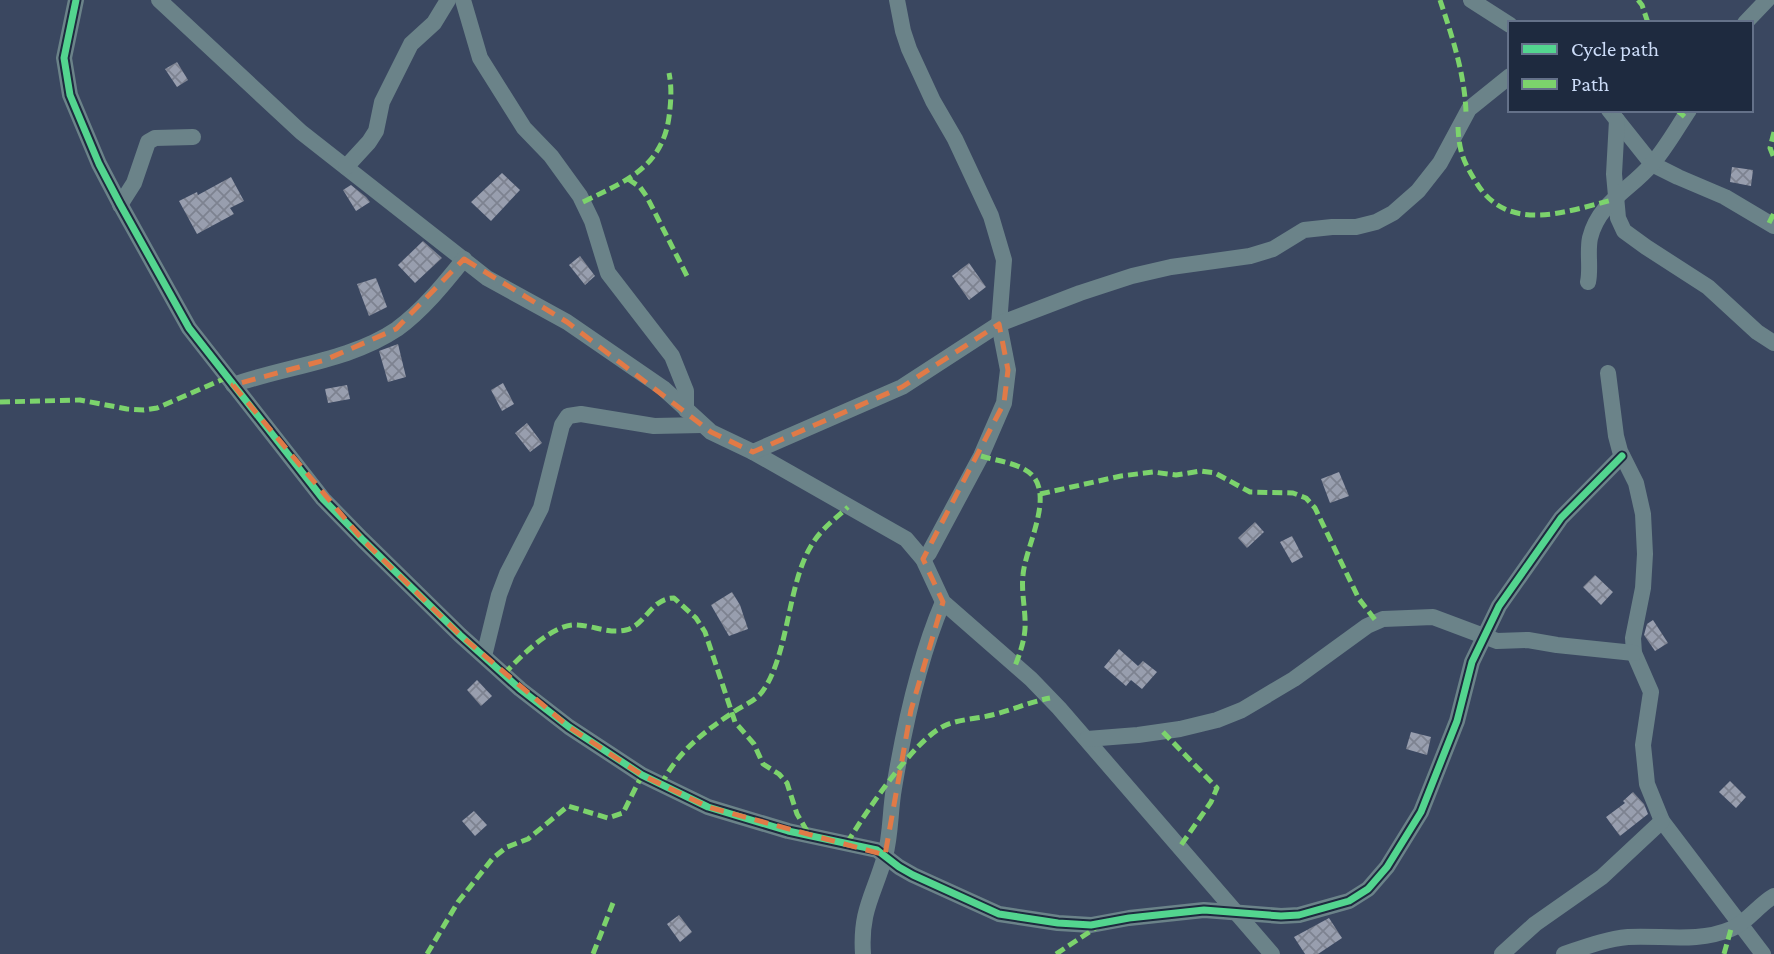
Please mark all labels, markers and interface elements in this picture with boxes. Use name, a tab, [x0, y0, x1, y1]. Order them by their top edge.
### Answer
legend	[1508, 21, 1753, 112]
text: Cycle path	[1571, 37, 1659, 61]
text: Path	[1571, 72, 1609, 96]

